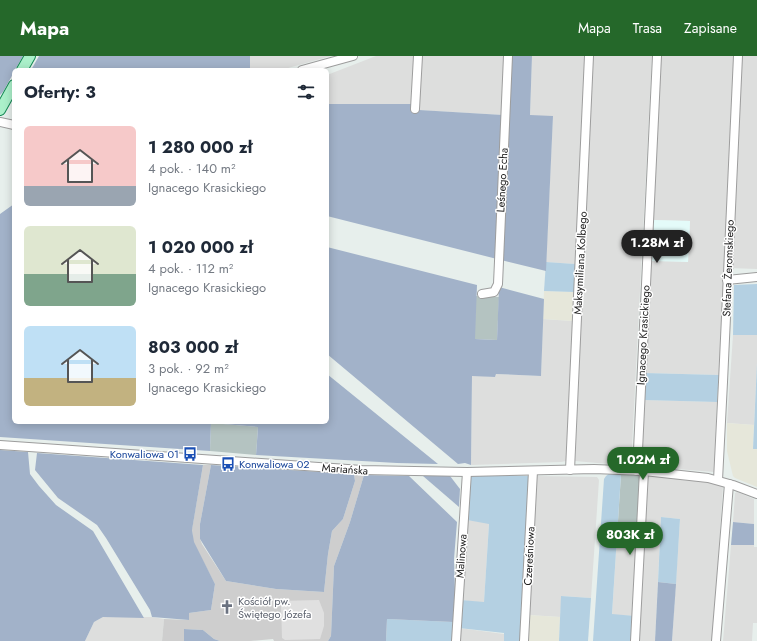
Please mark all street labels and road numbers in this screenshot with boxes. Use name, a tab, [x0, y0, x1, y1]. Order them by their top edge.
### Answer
street label: Leśnego Echa	[492, 147, 512, 213]
street label: Maksymiliana Kolbego	[569, 211, 591, 315]
street label: Stefana Żeromskiego	[718, 219, 738, 317]
street label: Ignacego Krasickiego	[632, 285, 654, 385]
street label: Mariańska	[321, 459, 369, 479]
street label: Czereśniowa	[519, 526, 539, 586]
street label: Malinowa	[451, 534, 471, 578]

